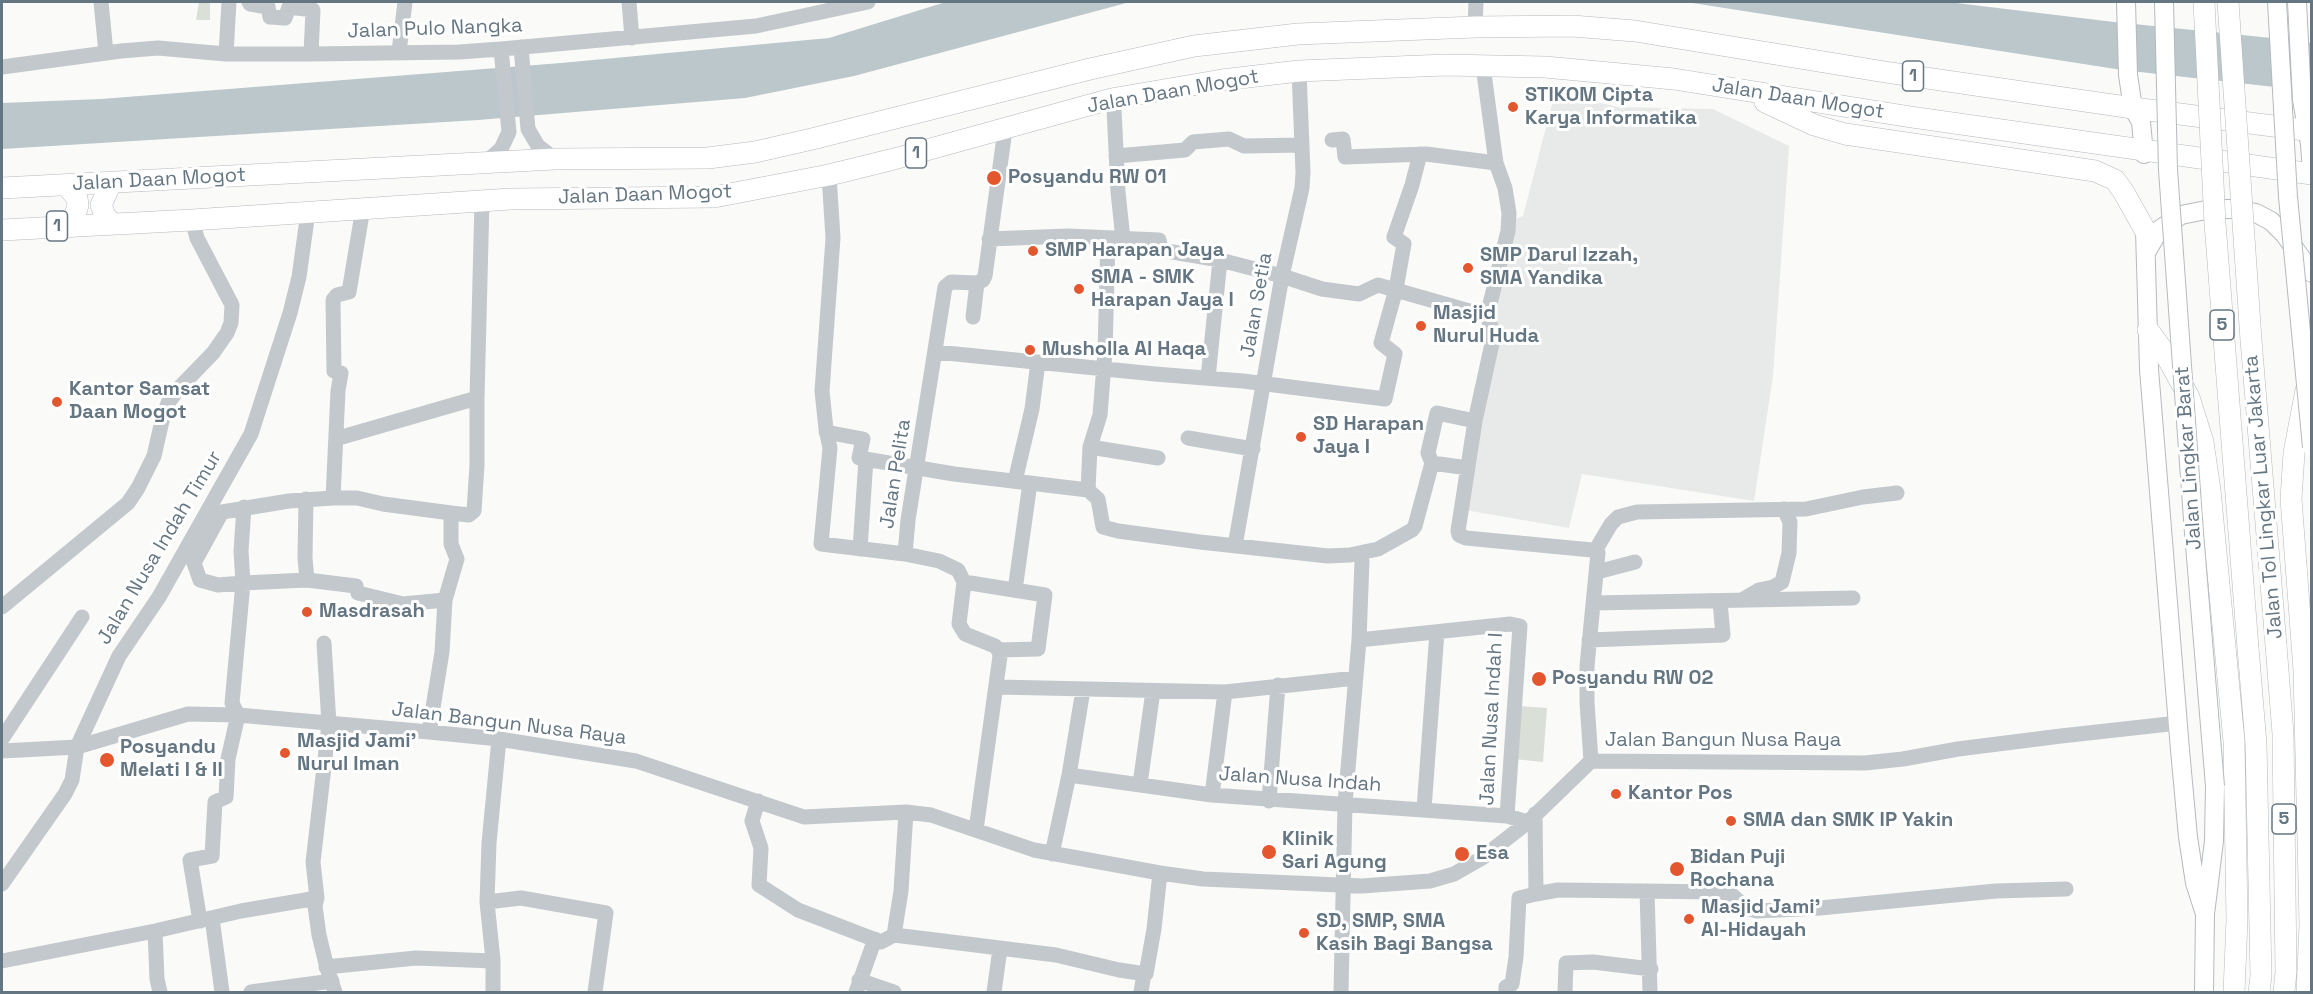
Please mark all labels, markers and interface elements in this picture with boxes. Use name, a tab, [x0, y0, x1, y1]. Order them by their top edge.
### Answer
street label: Jalan Pulo Nangka	[347, 14, 523, 44]
road number: 1	[1902, 61, 1924, 91]
street label: Jalan Daan Mogot	[1085, 65, 1261, 119]
street label: Jalan Daan Mogot	[1710, 74, 1886, 124]
place label: STIKOM Cipta Karya Informatika	[1525, 84, 1697, 131]
marker: STIKOM Cipta Karya Informatika	[1506, 100, 1520, 114]
road number: 1	[906, 138, 926, 168]
street label: Jalan Daan Mogot	[71, 163, 247, 197]
place label: Posyandu RW 01	[1008, 166, 1167, 190]
marker: Posyandu RW 01	[985, 169, 1003, 187]
street label: Jalan Daan Mogot	[558, 180, 732, 210]
road number: 1	[46, 211, 68, 241]
place label: SMP Harapan Jaya	[1045, 239, 1224, 263]
marker: SMP Harapan Jaya	[1026, 244, 1040, 258]
place label: SMP Darul Izzah, SMA Yandika	[1480, 244, 1638, 291]
street label: Jalan Setia	[1236, 251, 1278, 359]
marker: SMP Darul Izzah, SMA Yandika	[1461, 261, 1475, 275]
place label: SMA - SMK Harapan Jaya I	[1091, 266, 1234, 313]
marker: SMA - SMK Harapan Jaya I	[1072, 282, 1086, 296]
place label: Masjid Nurul Huda	[1433, 302, 1539, 349]
road number: 5	[2210, 310, 2234, 340]
marker: Masjid Nurul Huda	[1414, 319, 1428, 333]
place label: Musholla Al Haqa	[1042, 338, 1206, 362]
marker: Musholla Al Haqa	[1023, 343, 1037, 357]
street label: Jalan Tol Lingkar Luar Jakarta	[2240, 354, 2288, 640]
street label: Jalan Lingkar Barat	[2171, 365, 2207, 551]
place label: Kantor Samsat Daan Mogot	[69, 378, 210, 425]
marker: Kantor Samsat Daan Mogot	[50, 395, 64, 409]
place label: SD Harapan Jaya I	[1313, 413, 1424, 460]
street label: Jalan Pelita	[875, 417, 917, 531]
marker: SD Harapan Jaya I	[1294, 430, 1308, 444]
street label: Jalan Nusa Indah Timur	[93, 447, 227, 649]
place label: Masdrasah	[319, 600, 425, 624]
marker: Masdrasah	[300, 605, 314, 619]
street label: Jalan Nusa Indah I	[1475, 632, 1509, 806]
place label: Posyandu RW 02	[1552, 667, 1713, 691]
marker: Posyandu RW 02	[1530, 670, 1548, 688]
street label: Jalan Bangun Nusa Raya	[390, 698, 628, 750]
street label: Jalan Bangun Nusa Raya	[1605, 729, 1841, 753]
place label: Masjid Jami' Nurul Iman	[297, 730, 416, 777]
place label: Posyandu Melati I & II	[120, 736, 223, 783]
marker: Masjid Jami' Nurul Iman	[278, 746, 292, 760]
marker: Posyandu Melati I & II	[98, 751, 116, 769]
street label: Jalan Nusa Indah	[1218, 762, 1382, 798]
place label: Kantor Pos	[1628, 782, 1733, 806]
marker: Kantor Pos	[1609, 787, 1623, 801]
road number: 5	[2272, 804, 2296, 834]
place label: SMA dan SMK IP Yakin	[1743, 809, 1953, 833]
marker: SMA dan SMK IP Yakin	[1724, 814, 1738, 828]
place label: Klinik Sari Agung	[1282, 828, 1387, 875]
place label: Esa	[1476, 842, 1509, 866]
marker: Klinik Sari Agung	[1260, 843, 1278, 861]
marker: Esa	[1453, 845, 1471, 863]
place label: Bidan Puji Rochana	[1690, 846, 1785, 893]
marker: Bidan Puji Rochana	[1668, 860, 1686, 878]
place label: Masjid Jami' Al-Hidayah	[1701, 896, 1820, 943]
place label: SD, SMP, SMA Kasih Bagi Bangsa	[1316, 910, 1493, 957]
marker: Masjid Jami' Al-Hidayah	[1682, 912, 1696, 926]
marker: SD, SMP, SMA Kasih Bagi Bangsa	[1297, 926, 1311, 940]

